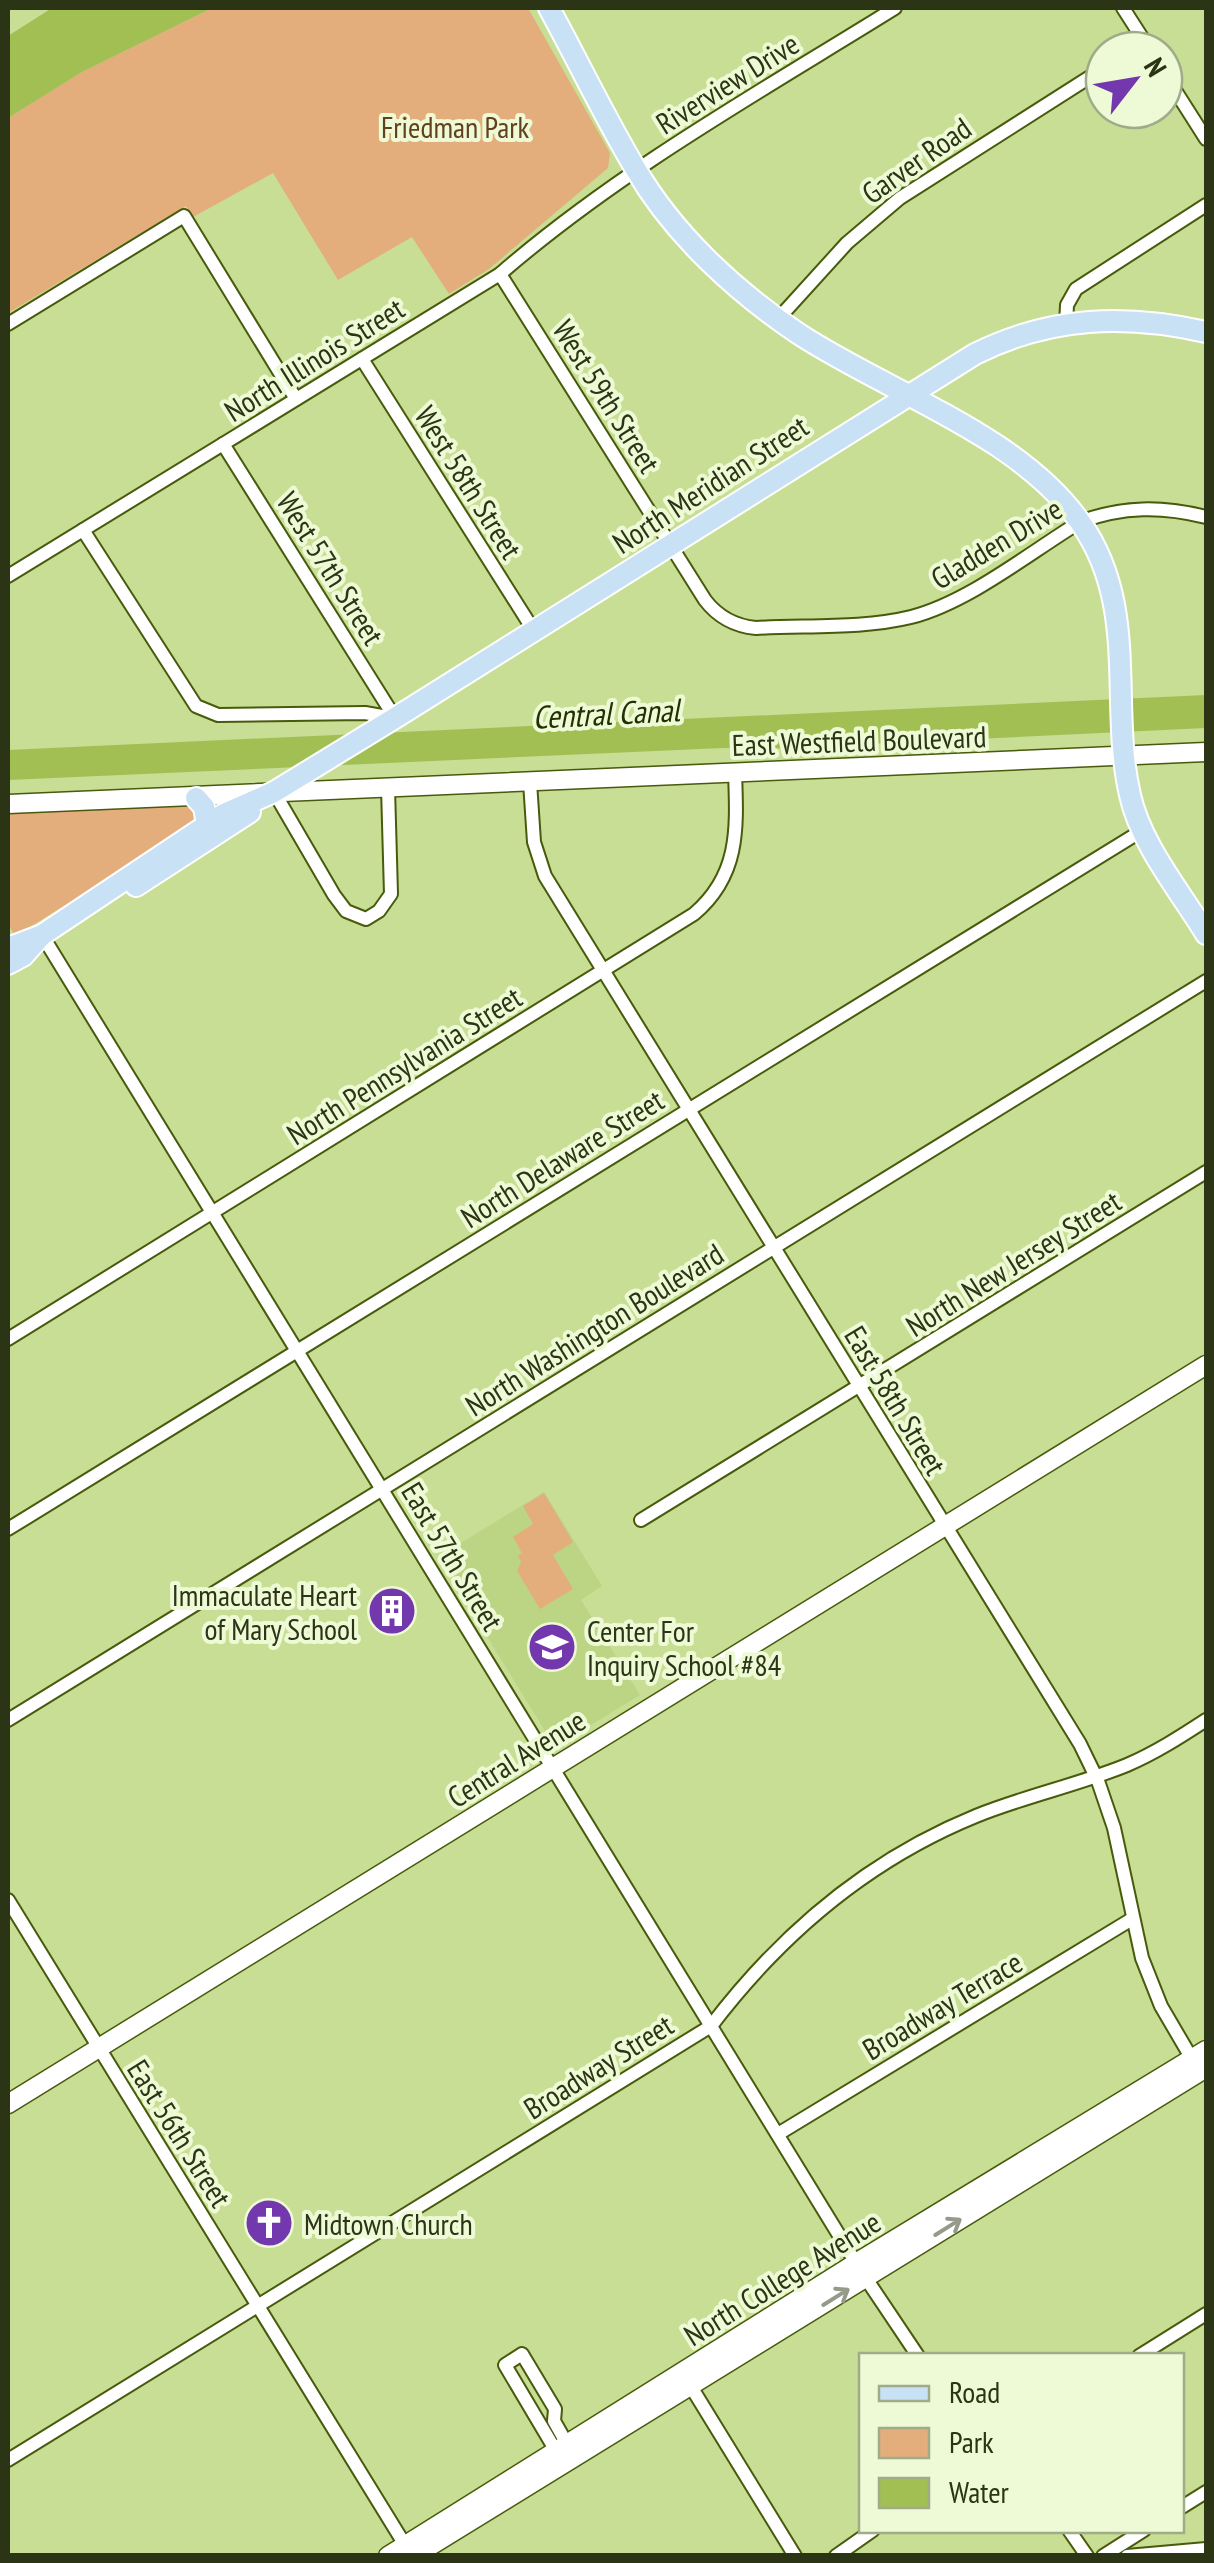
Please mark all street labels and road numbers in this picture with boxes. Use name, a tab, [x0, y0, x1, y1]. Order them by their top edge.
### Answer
street label: Riverview Drive	[648, 24, 806, 142]
street label: Garver Road	[854, 108, 978, 212]
street label: North Illinois Street	[217, 288, 412, 430]
street label: West 59th Street	[545, 312, 670, 480]
street label: West 58th Street	[407, 398, 532, 566]
street label: North Meridian Street	[605, 406, 816, 562]
street label: West 57th Street	[269, 484, 394, 652]
street label: Gladden Drive	[923, 489, 1069, 597]
street label: East Westfield Boulevard	[731, 716, 987, 764]
street label: North Pennsylvania Street	[279, 977, 529, 1153]
street label: North Delaware Street	[453, 1080, 671, 1236]
street label: North New Jersey Street	[898, 1181, 1128, 1345]
street label: North Washington Boulevard	[458, 1234, 730, 1424]
street label: East 58th Street	[836, 1319, 956, 1482]
street label: East 57th Street	[393, 1475, 513, 1638]
street label: Central Avenue	[440, 1700, 592, 1816]
street label: Broadway Terrace	[855, 1942, 1029, 2068]
street label: Broadway Street	[516, 2004, 681, 2127]
street label: East 56th Street	[119, 2052, 241, 2215]
street label: North College Avenue	[676, 2202, 888, 2354]

